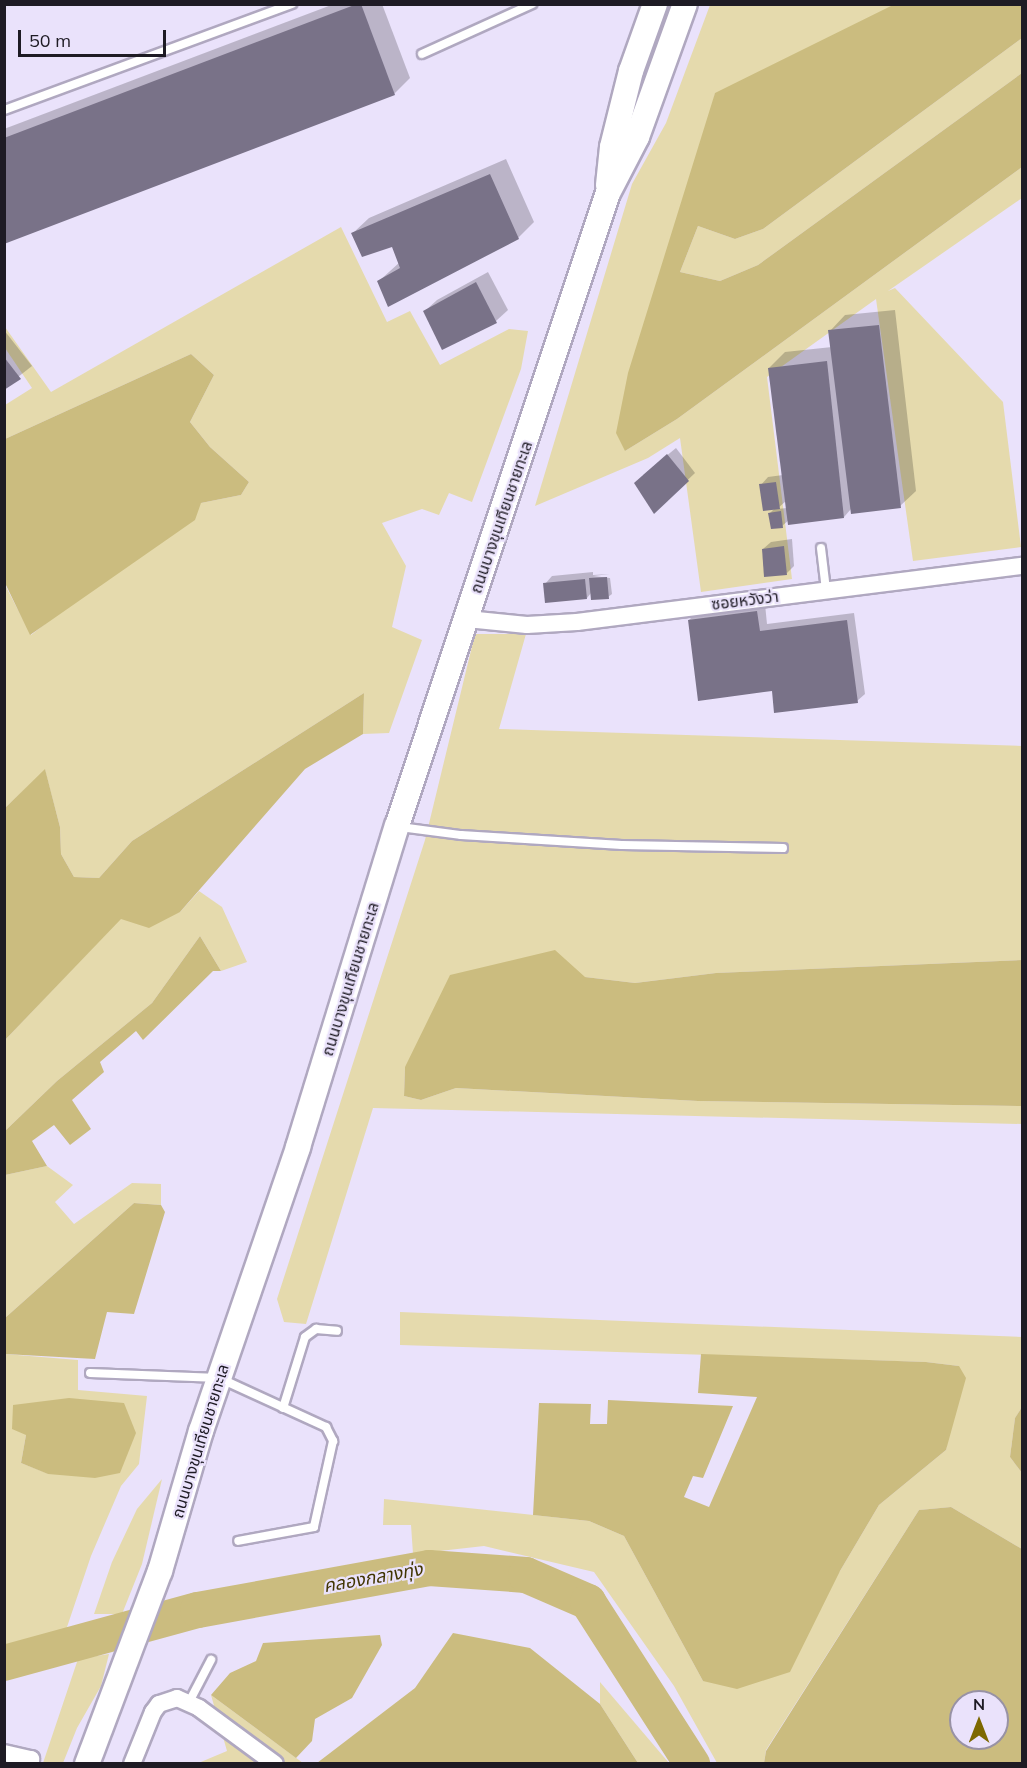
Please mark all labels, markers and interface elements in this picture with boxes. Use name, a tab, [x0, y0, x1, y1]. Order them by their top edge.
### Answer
scale bar	[21, 18, 170, 56]
text: 50 m	[29, 29, 71, 52]
street label: ถนนบางขุนเทียนชายทะเล	[466, 438, 536, 596]
street label: ซอยหวังว่า	[710, 586, 780, 614]
street label: ถนนบางขุนเทียนชายทะเล	[317, 900, 383, 1058]
street label: ถนนบางขุนเทียนชายทะเล	[167, 1362, 233, 1520]
water label: คลองกลางทุ่ง	[322, 1559, 424, 1597]
north arrow	[949, 1690, 1009, 1750]
text: N	[973, 1694, 985, 1714]

